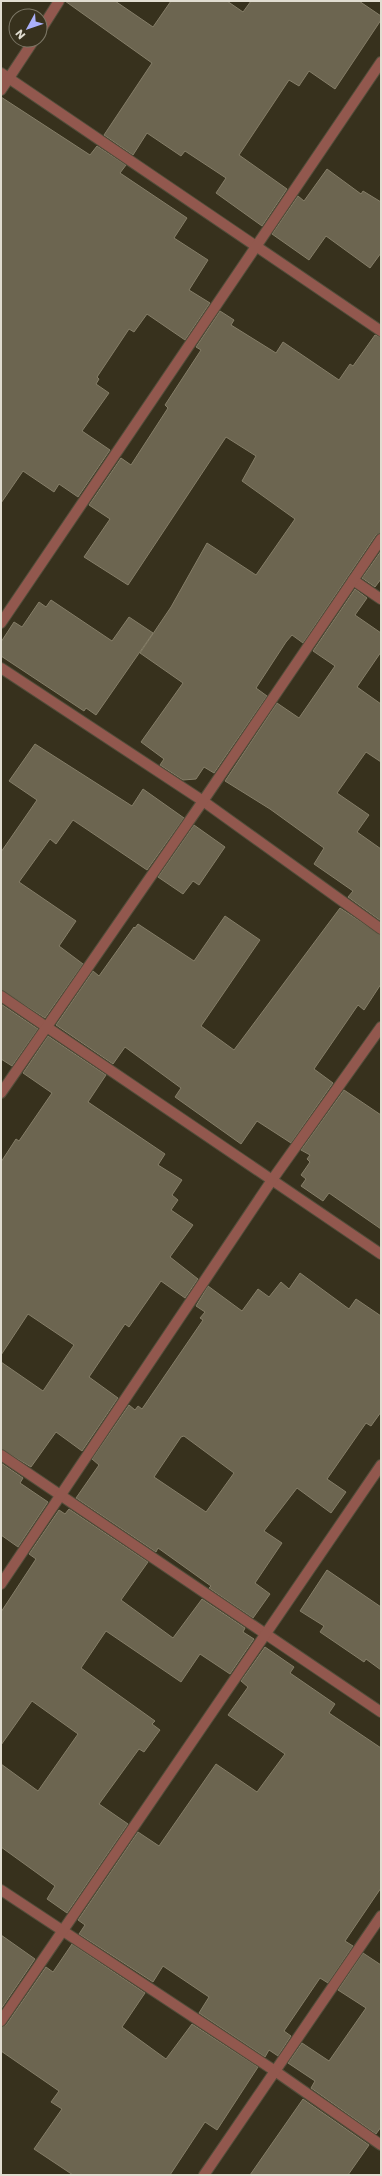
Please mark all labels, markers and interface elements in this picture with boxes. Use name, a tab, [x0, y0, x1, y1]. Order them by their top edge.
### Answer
north arrow	[8, 8, 48, 48]
text: N	[12, 26, 29, 43]

